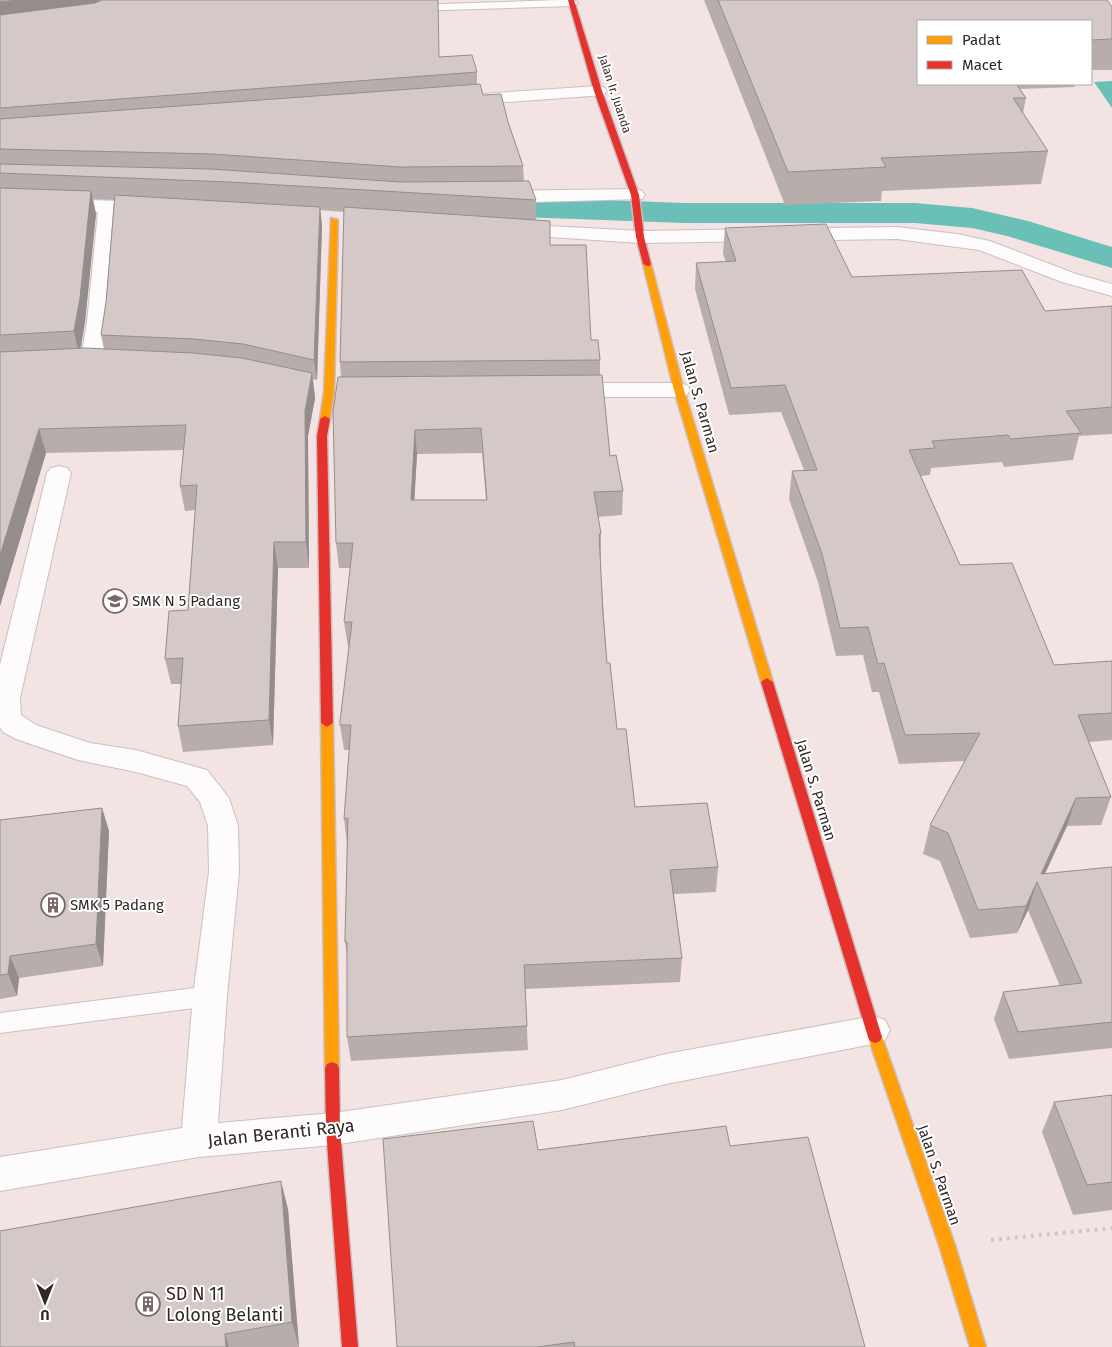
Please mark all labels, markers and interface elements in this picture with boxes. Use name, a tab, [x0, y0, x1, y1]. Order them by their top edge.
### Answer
legend	[917, 20, 1092, 85]
text: Padat	[962, 31, 1001, 49]
street label: Jalan Ir. Juanda	[596, 53, 634, 135]
text: Macet	[962, 56, 1003, 74]
street label: Jalan S. Parman	[677, 349, 723, 455]
school or university icon: SMK N 5 Padang	[102, 588, 128, 614]
place label: SMK N 5 Padang	[132, 592, 240, 610]
street label: Jalan S. Parman	[792, 737, 840, 843]
building icon: SMK 5 Padang	[40, 892, 66, 918]
place label: SMK 5 Padang	[70, 896, 164, 914]
street label: Jalan Beranti Raya	[206, 1114, 356, 1152]
street label: Jalan S. Parman	[913, 1122, 965, 1228]
north arrow	[20, 1277, 70, 1327]
place label: SD N 11 Lolong Belanti	[166, 1283, 283, 1326]
building icon: SD N 11 Lolong Belanti	[135, 1291, 161, 1317]
text: U	[40, 1306, 50, 1323]

